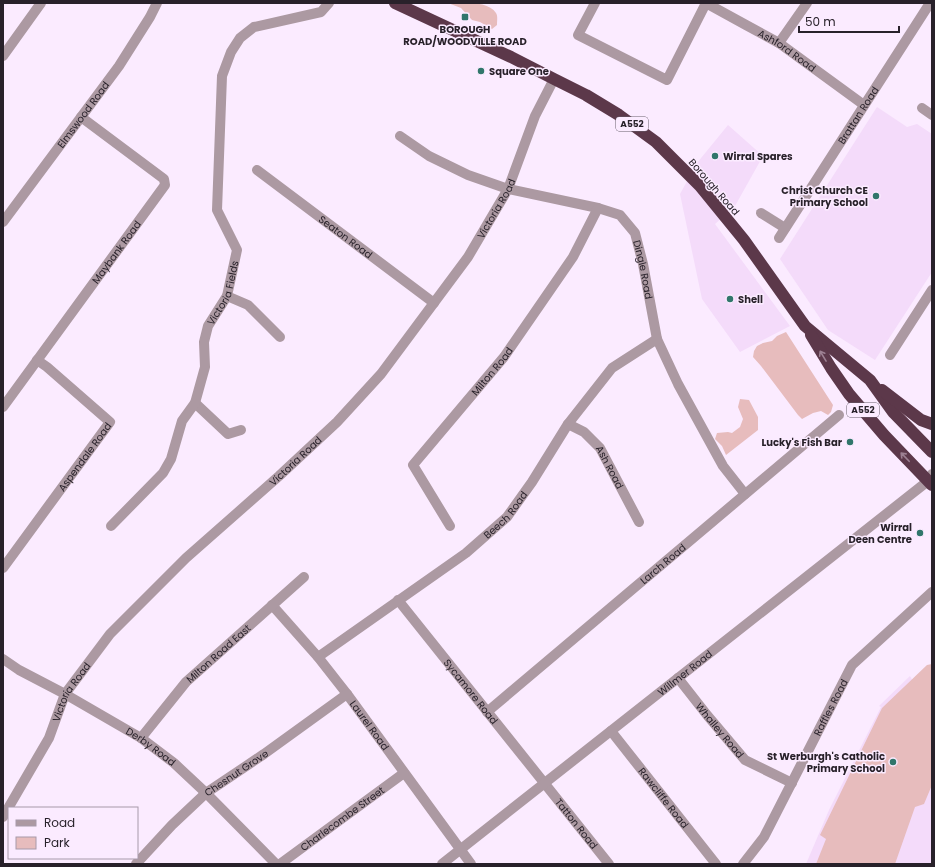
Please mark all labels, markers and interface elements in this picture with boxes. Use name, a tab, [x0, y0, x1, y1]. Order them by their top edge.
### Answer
scale bar	[799, 8, 899, 34]
marker: BOROUGH ROAD/WOODVILLE ROAD	[460, 12, 470, 22]
text: 50 m	[805, 13, 836, 30]
place label: BOROUGH ROAD/WOODVILLE ROAD	[403, 22, 527, 49]
street label: Ashford Road	[755, 25, 819, 75]
place label: Square One	[489, 64, 549, 79]
marker: Square One	[476, 66, 486, 76]
street label: Elmswood Road	[53, 78, 113, 151]
street label: Brattan Road	[834, 83, 882, 147]
road number: A552	[616, 117, 648, 131]
place label: Wirral Spares	[723, 149, 793, 164]
marker: Wirral Spares	[710, 151, 720, 161]
street label: Borough Road	[685, 155, 743, 219]
street label: Victoria Road	[473, 176, 519, 241]
place label: Christ Church CE Primary School	[781, 183, 868, 210]
marker: Christ Church CE Primary School	[871, 191, 881, 201]
street label: Seaton Road	[316, 211, 376, 262]
street label: Maybank Road	[88, 217, 144, 287]
street label: Dingle Road	[630, 238, 657, 300]
street label: Victoria Fields	[203, 259, 242, 328]
place label: Shell	[738, 292, 763, 307]
marker: Shell	[725, 294, 735, 304]
street label: Milton Road	[467, 344, 516, 398]
one-way arrow	[819, 350, 827, 362]
road number: A552	[847, 403, 879, 417]
street label: Aspendale Road	[54, 419, 115, 494]
street label: Victoria Road	[266, 432, 325, 489]
place label: Lucky's Fish Bar	[762, 435, 843, 450]
marker: Lucky's Fish Bar	[845, 437, 855, 447]
street label: Ash Road	[592, 443, 628, 491]
one-way arrow	[900, 452, 910, 462]
street label: Beech Road	[480, 488, 531, 542]
place label: Wirral Deen Centre	[849, 520, 912, 547]
marker: Wirral Deen Centre	[915, 528, 925, 538]
street label: Larch Road	[637, 540, 689, 587]
street label: Milton Road East	[183, 620, 254, 686]
street label: Willmer Road	[654, 646, 715, 699]
street label: Sycamore Road	[440, 656, 502, 727]
street label: Victoria Road	[48, 659, 94, 724]
street label: Raffles Road	[810, 676, 851, 738]
street label: Laurel Road	[346, 697, 393, 753]
street label: Whalley Road	[692, 699, 748, 761]
street label: Derby Road	[123, 723, 179, 769]
street label: Chesnut Grove	[201, 746, 271, 800]
place label: St Werburgh's Catholic Primary School	[767, 749, 885, 776]
marker: St Werburgh's Catholic Primary School	[888, 757, 898, 767]
street label: Rawcliffe Road	[635, 764, 692, 831]
street label: Charlecombe Street	[297, 782, 388, 854]
street label: Tatton Road	[552, 795, 601, 852]
legend	[8, 807, 138, 859]
text: Road	[44, 814, 75, 831]
text: Park	[44, 834, 71, 851]

